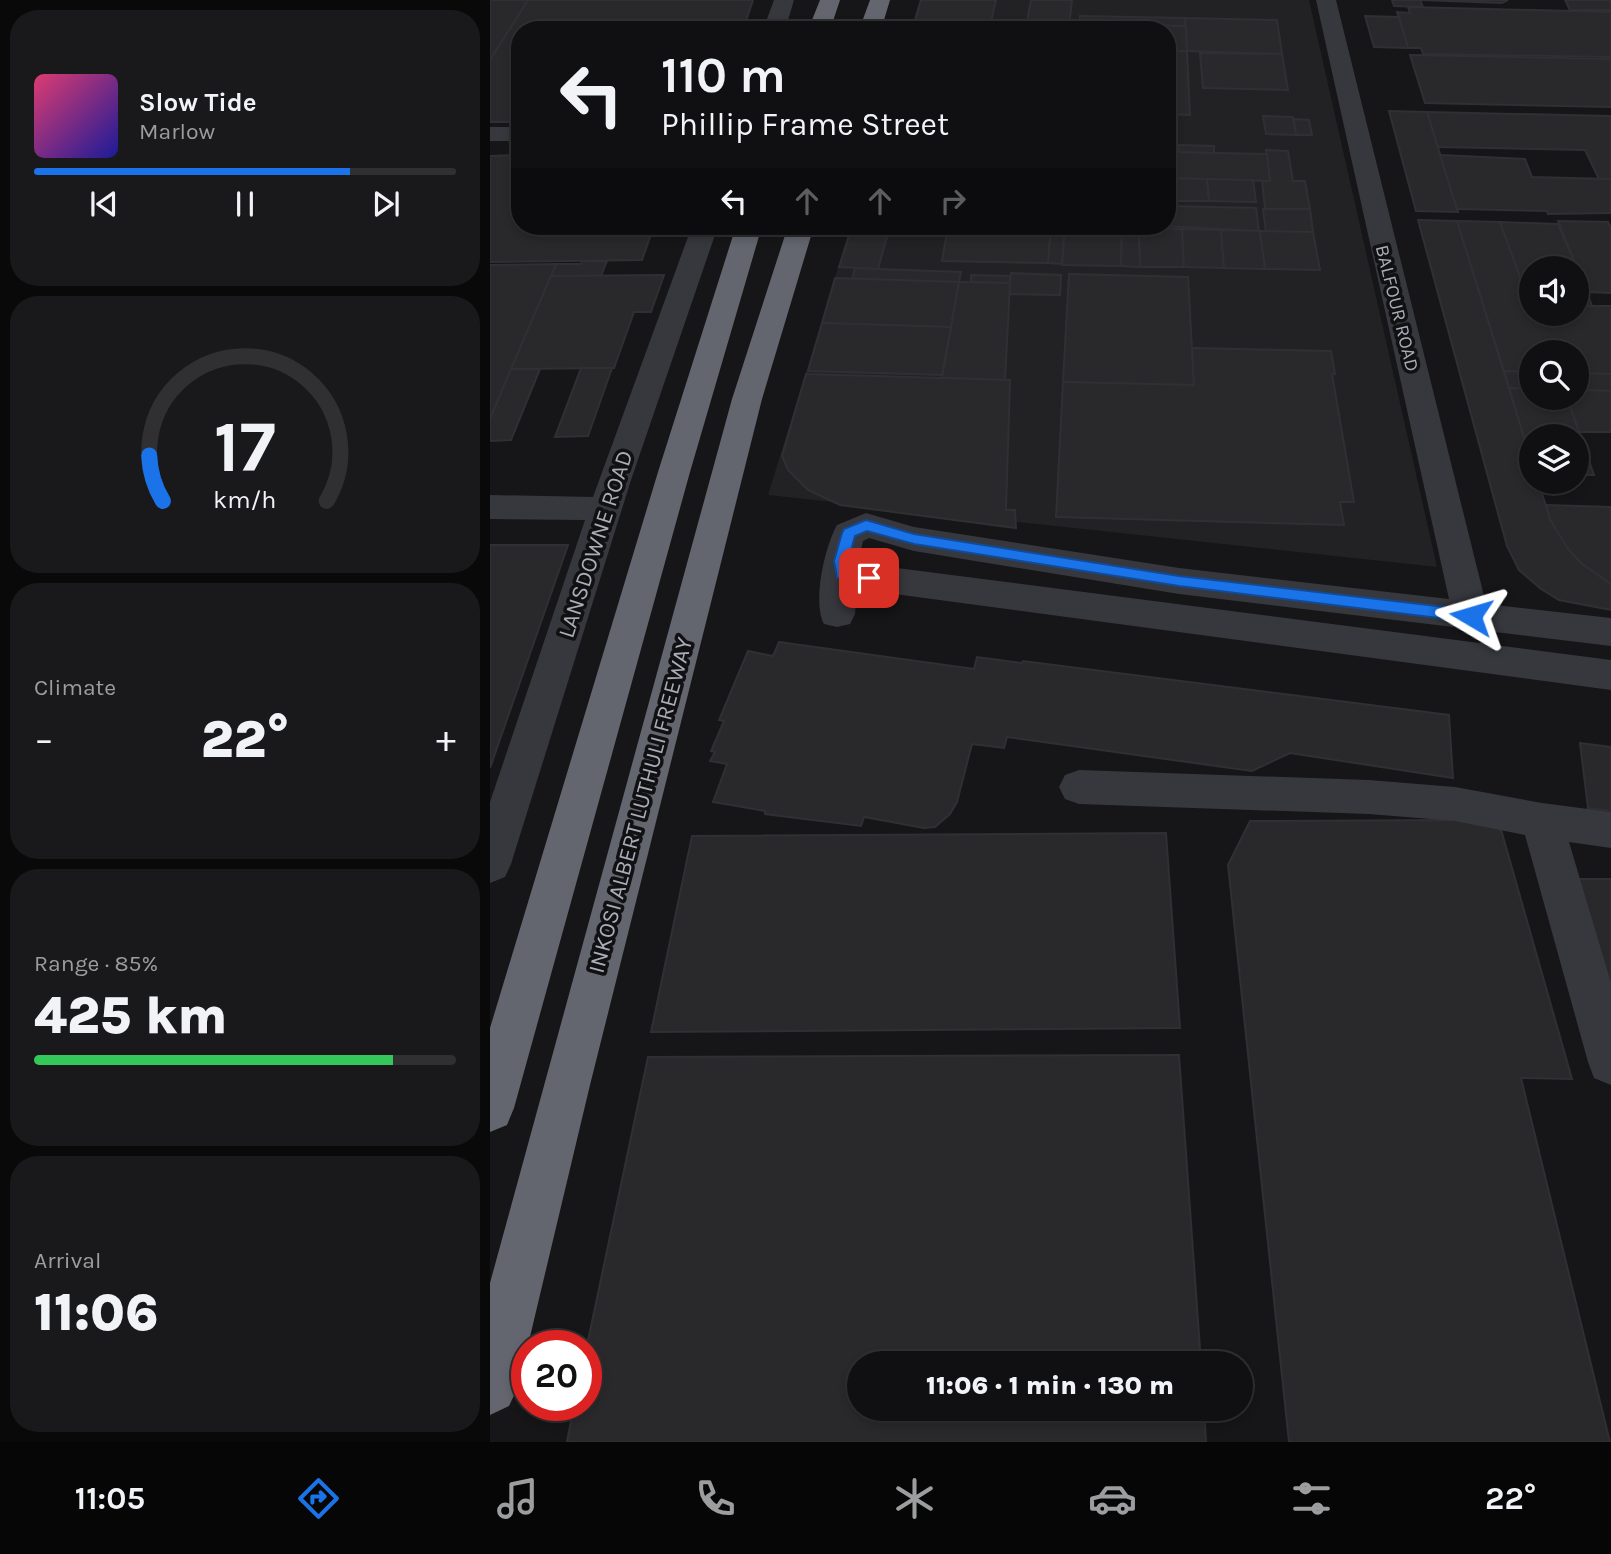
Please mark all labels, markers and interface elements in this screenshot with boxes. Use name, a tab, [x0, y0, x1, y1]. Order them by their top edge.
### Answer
text: 110 m	[661, 47, 786, 104]
icon: left	[546, 49, 637, 140]
text: Slow Tide	[139, 87, 257, 118]
text: Phillip Frame Street	[661, 106, 949, 143]
text: Marlow	[139, 118, 215, 145]
icon: left	[715, 182, 753, 220]
icon: ahead	[788, 182, 826, 220]
icon: ahead	[861, 182, 899, 220]
icon: right	[934, 182, 972, 220]
icon: previous	[85, 185, 123, 223]
icon: pause	[226, 185, 264, 223]
icon: next	[367, 185, 405, 223]
street label: BALFOUR ROAD	[1371, 243, 1423, 374]
map controls	[1519, 256, 1589, 494]
button: sound	[1519, 256, 1589, 326]
button: search	[1519, 340, 1589, 410]
text: 17	[214, 404, 276, 489]
button: layers	[1519, 424, 1589, 494]
street label: LANSDOWNE ROAD	[552, 447, 639, 641]
text: km/h	[213, 484, 277, 513]
pin	[839, 548, 899, 608]
icon: arrive	[850, 559, 888, 597]
position arrow	[1434, 579, 1508, 653]
street label: INKOSI ALBERT LUTHULI FREEWAY	[583, 634, 698, 976]
text: Climate	[34, 674, 116, 701]
text: 22°	[201, 709, 289, 770]
text: −	[34, 717, 54, 762]
text: +	[436, 717, 456, 762]
text: Range · 85%	[34, 950, 158, 977]
text: 425 km	[34, 985, 227, 1046]
text: Arrival	[34, 1247, 101, 1274]
text: 11:06	[34, 1282, 159, 1343]
speed limit sign: 20	[511, 1330, 602, 1421]
text: 11:06 · 1 min · 130 m	[926, 1370, 1174, 1401]
icon: directions	[294, 1474, 343, 1523]
icon: music	[493, 1474, 542, 1523]
icon: phone	[691, 1474, 740, 1523]
icon: climate	[890, 1474, 939, 1523]
icon: car	[1088, 1474, 1137, 1523]
icon: filters	[1287, 1474, 1336, 1523]
text: 11:05	[75, 1480, 145, 1517]
text: 22°	[1485, 1480, 1536, 1517]

